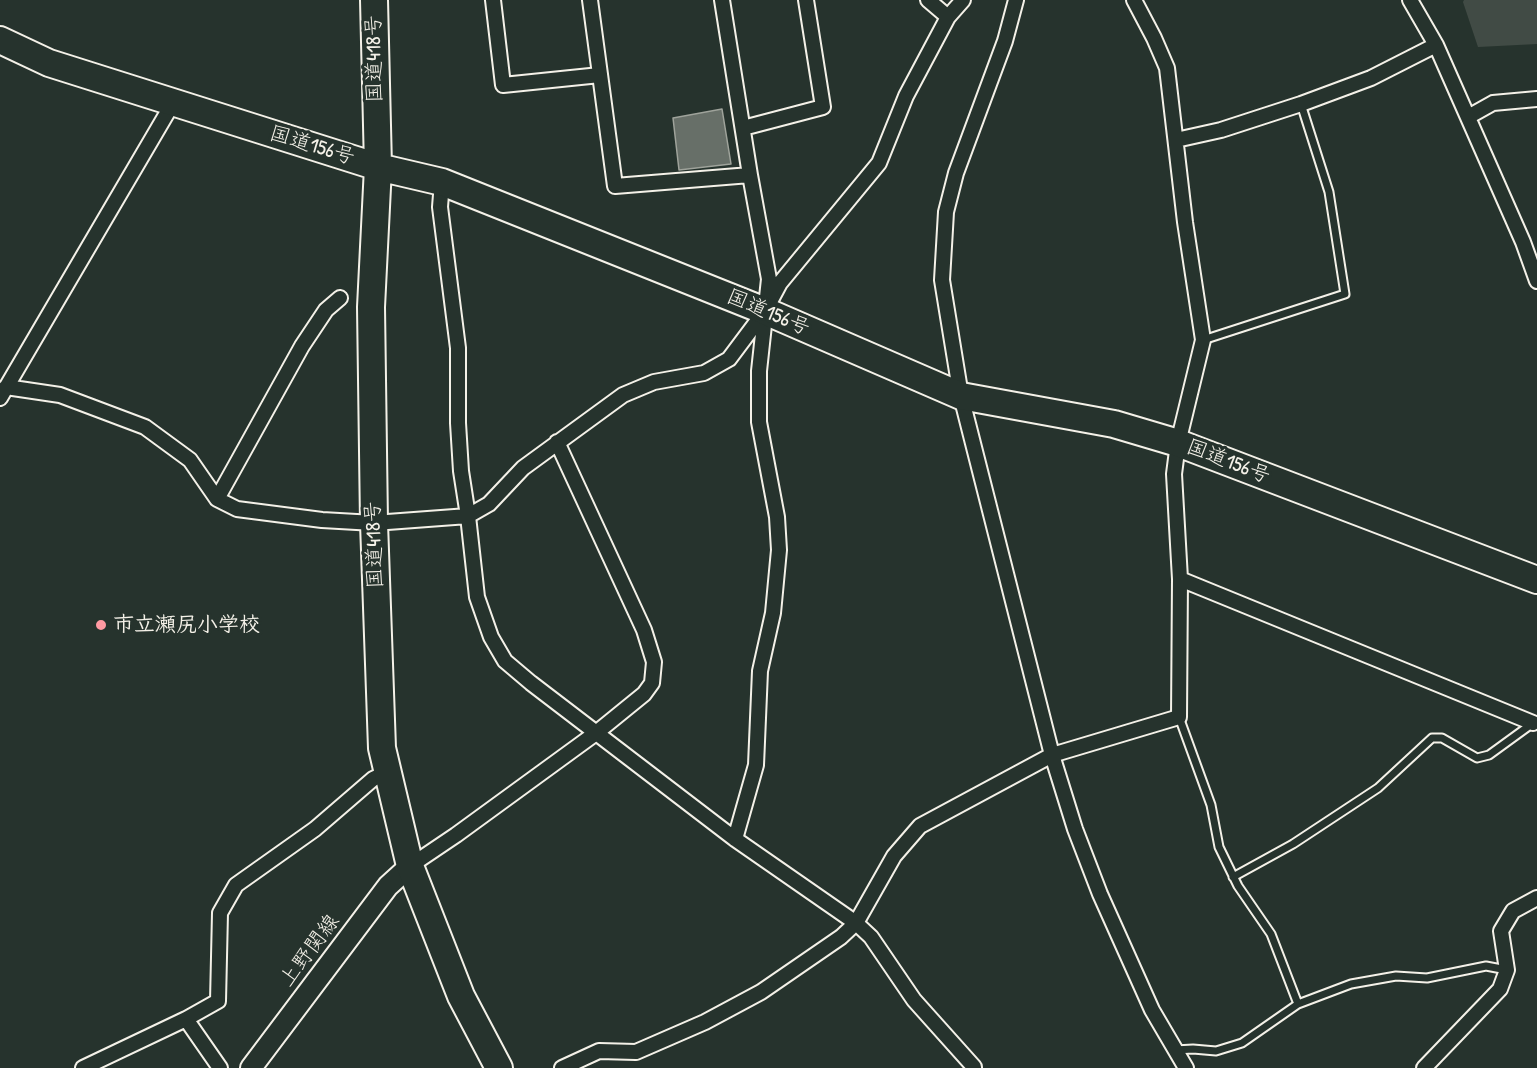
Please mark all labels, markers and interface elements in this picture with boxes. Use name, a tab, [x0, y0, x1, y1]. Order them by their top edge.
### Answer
street label: 国道418号	[362, 15, 388, 103]
street label: 国道156号	[266, 121, 358, 171]
street label: 国道156号	[723, 284, 813, 342]
street label: 国道156号	[1182, 434, 1274, 490]
street label: 国道418号	[361, 501, 389, 589]
place label: 市立瀬尻小学校	[113, 612, 260, 638]
marker: 市立瀬尻小学校	[94, 618, 108, 632]
street label: 上野関線	[275, 910, 345, 992]

